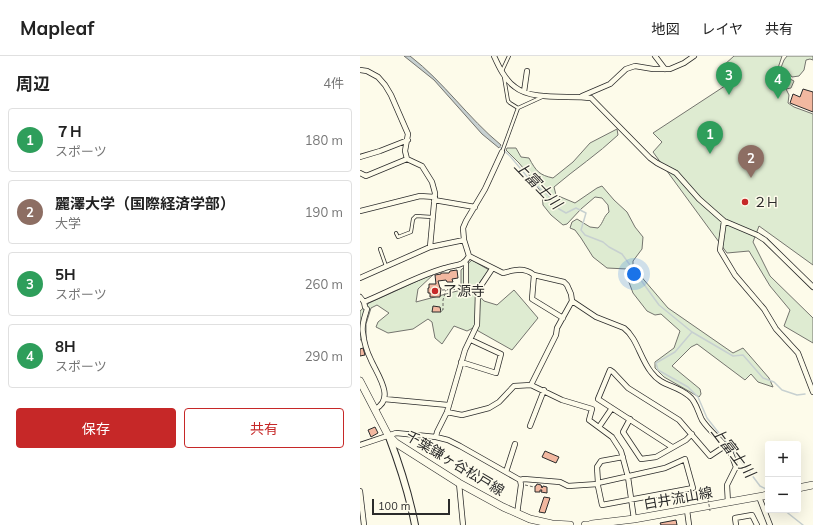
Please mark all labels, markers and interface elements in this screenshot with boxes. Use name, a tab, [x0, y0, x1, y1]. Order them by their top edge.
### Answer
text: Mapleaf	[20, 16, 94, 40]
text: 地図	[651, 20, 679, 38]
text: レイヤ	[701, 20, 743, 38]
text: 共有	[765, 20, 793, 38]
pin: 3	[716, 62, 742, 95]
pin: 4	[765, 66, 791, 99]
text: 周辺	[16, 73, 50, 94]
text: 4件	[323, 75, 344, 91]
pin: 1	[697, 121, 723, 154]
text: ７H	[55, 122, 82, 141]
text: 1	[26, 132, 34, 148]
text: 180 m	[305, 132, 343, 148]
text: スポーツ	[55, 143, 107, 159]
pin: 2	[738, 145, 764, 178]
water label: 上富士川	[511, 156, 567, 214]
place label: ２H	[753, 193, 778, 211]
text: 麗澤大学（国際経済学部）	[55, 194, 235, 213]
marker: ２H	[740, 197, 750, 207]
text: 2	[26, 204, 34, 220]
text: 190 m	[305, 204, 343, 220]
text: 大学	[55, 215, 81, 231]
your location	[624, 264, 644, 284]
text: 5H	[55, 265, 76, 284]
text: 3	[26, 276, 34, 292]
text: 260 m	[305, 276, 343, 292]
place label: 了源寺	[443, 282, 485, 300]
text: スポーツ	[55, 286, 107, 302]
marker: 了源寺	[430, 286, 440, 296]
text: 8H	[55, 337, 76, 356]
text: 4	[26, 348, 34, 364]
text: 290 m	[305, 348, 343, 364]
text: スポーツ	[55, 358, 107, 374]
button: 保存	[16, 408, 176, 448]
button: 共有	[184, 408, 344, 448]
water label: 上富士川	[707, 422, 761, 483]
street label: 千葉鎌ヶ谷松戸線	[402, 426, 508, 500]
map controls	[765, 441, 801, 513]
button: +	[765, 441, 801, 477]
button: −	[765, 477, 801, 513]
street label: 白井流山線	[642, 483, 714, 513]
scale bar	[372, 497, 450, 516]
text: 100 m	[378, 499, 410, 513]

